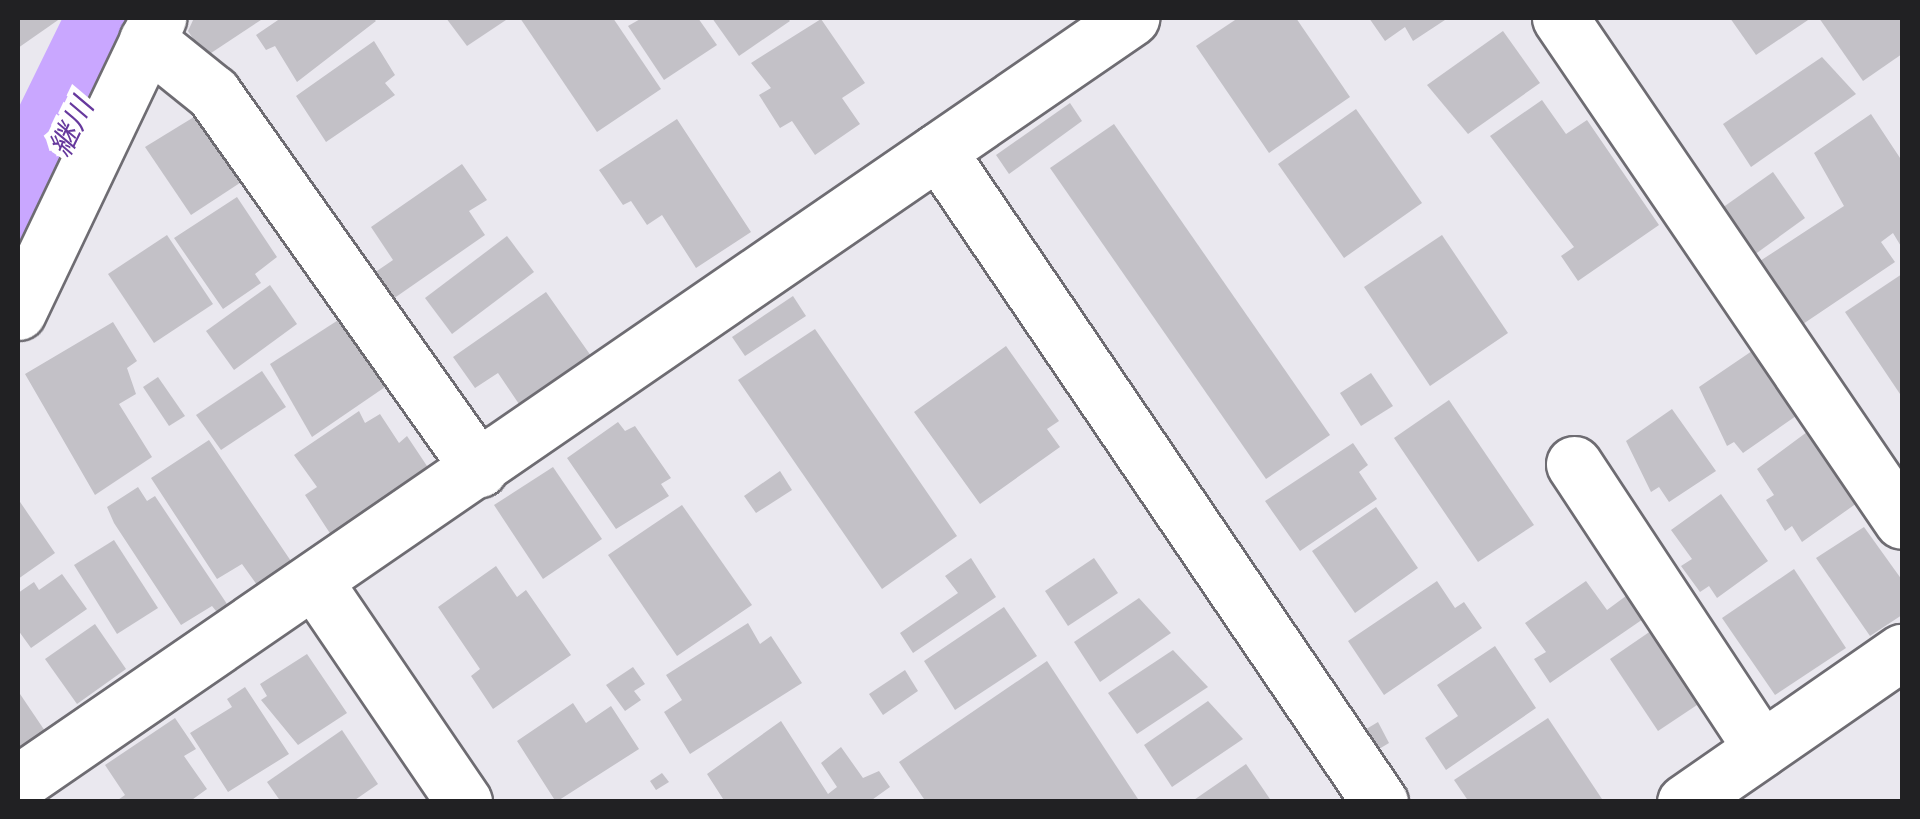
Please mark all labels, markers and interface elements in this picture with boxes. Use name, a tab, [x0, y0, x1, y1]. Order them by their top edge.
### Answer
water label: 継川	[42, 92, 100, 162]

